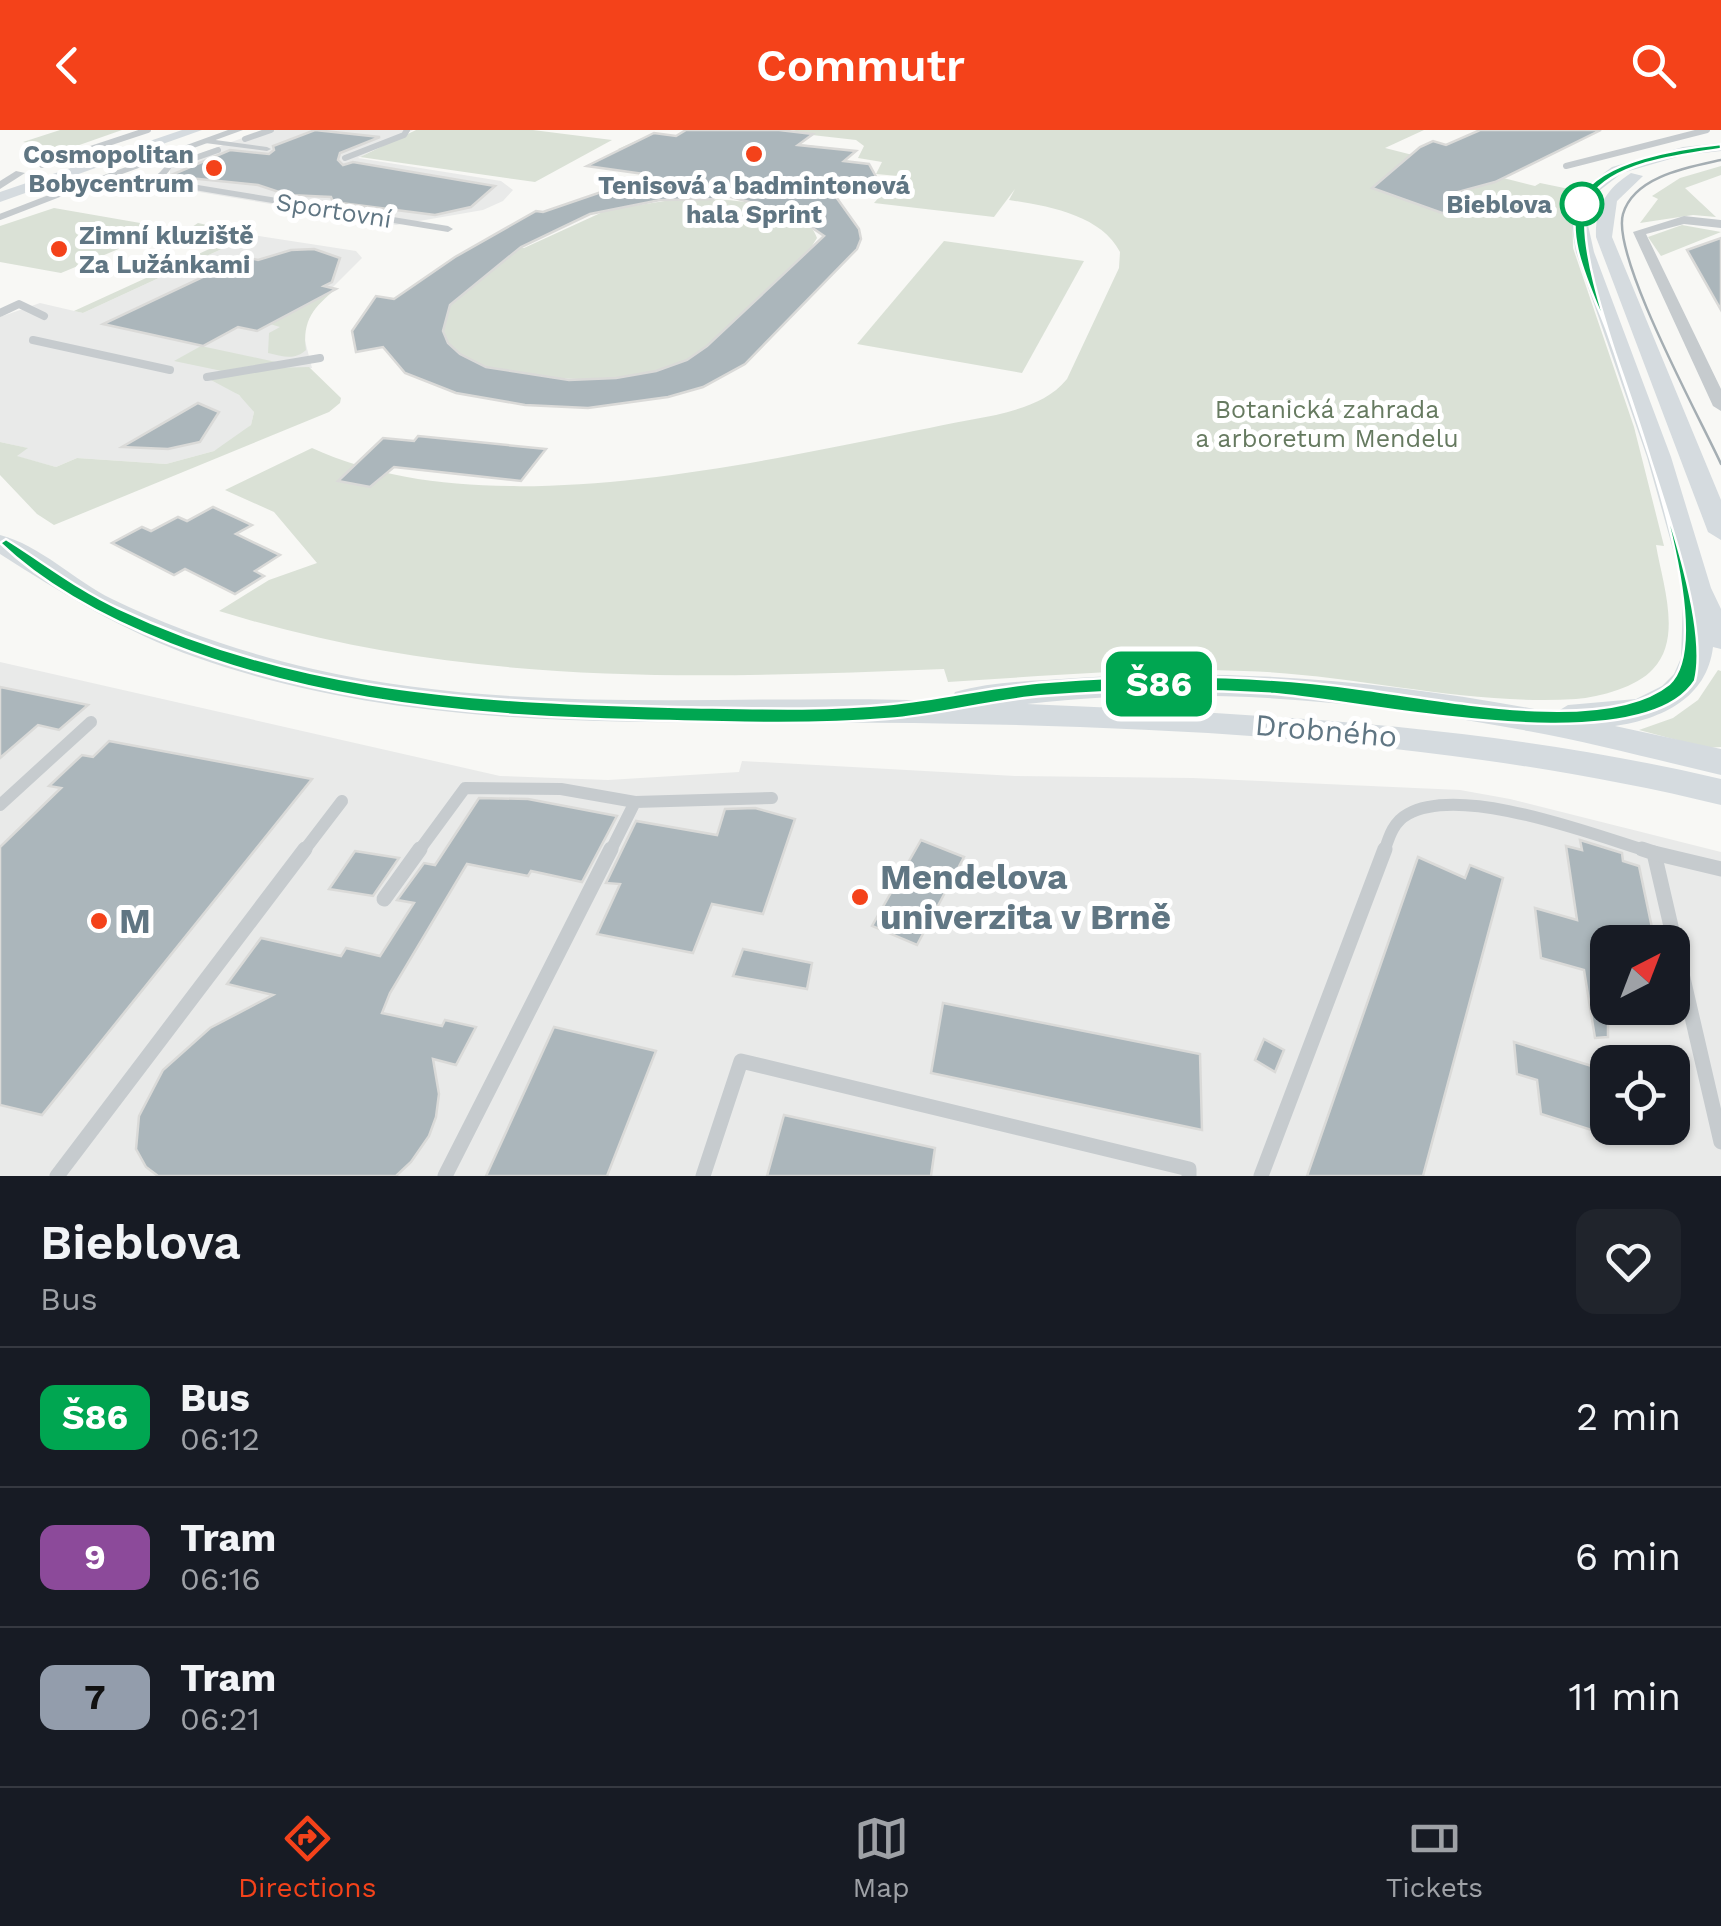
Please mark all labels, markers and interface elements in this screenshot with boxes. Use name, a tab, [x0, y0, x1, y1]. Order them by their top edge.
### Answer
icon: back	[40, 38, 95, 93]
icon: search	[1626, 38, 1681, 93]
text: Commutr	[756, 39, 965, 92]
place label: Cosmopolitan Bobycentrum	[23, 140, 194, 198]
marker: Tenisová a badmintonová hala Sprint	[743, 143, 765, 165]
marker: Cosmopolitan Bobycentrum	[203, 157, 225, 179]
place label: Tenisová a badmintonová hala Sprint	[598, 171, 911, 229]
marker: Bieblova	[1561, 183, 1603, 225]
street label: Sportovní	[274, 187, 394, 234]
place label: Bieblova	[1446, 190, 1553, 219]
place label: Zimní kluziště Za Lužánkami	[79, 221, 254, 279]
marker: Zimní kluziště Za Lužánkami	[48, 238, 70, 260]
park label: Botanická zahrada a arboretum Mendelu	[1195, 395, 1459, 453]
line badge: Š86	[1102, 652, 1216, 716]
text: Š86	[1126, 663, 1192, 705]
street label: Drobného	[1254, 707, 1399, 754]
place label: Mendelova univerzita v Brně	[880, 856, 1171, 938]
marker: Mendelova univerzita v Brně	[849, 886, 871, 908]
place label: M	[119, 900, 151, 942]
marker: M	[88, 910, 110, 932]
north arrow	[1590, 925, 1690, 1025]
map controls	[1590, 925, 1690, 1145]
button: locate	[1590, 1045, 1690, 1145]
button: heart	[1576, 1209, 1681, 1314]
text: Bieblova	[40, 1214, 241, 1271]
text: Bus	[40, 1280, 98, 1318]
text: Bus	[180, 1376, 250, 1420]
text: 2 min	[1576, 1395, 1681, 1439]
text: Š86	[62, 1396, 128, 1438]
text: 06:12	[180, 1420, 260, 1458]
text: Tram	[180, 1516, 276, 1560]
text: 6 min	[1575, 1535, 1681, 1579]
text: 9	[84, 1536, 106, 1578]
text: 06:16	[180, 1560, 261, 1598]
text: Tram	[180, 1656, 276, 1700]
text: 11 min	[1569, 1675, 1681, 1719]
text: 7	[84, 1676, 106, 1718]
text: 06:21	[180, 1700, 260, 1738]
tab: Directions	[238, 1811, 376, 1904]
tab: Map	[853, 1811, 910, 1904]
tab: Tickets	[1386, 1811, 1483, 1904]

